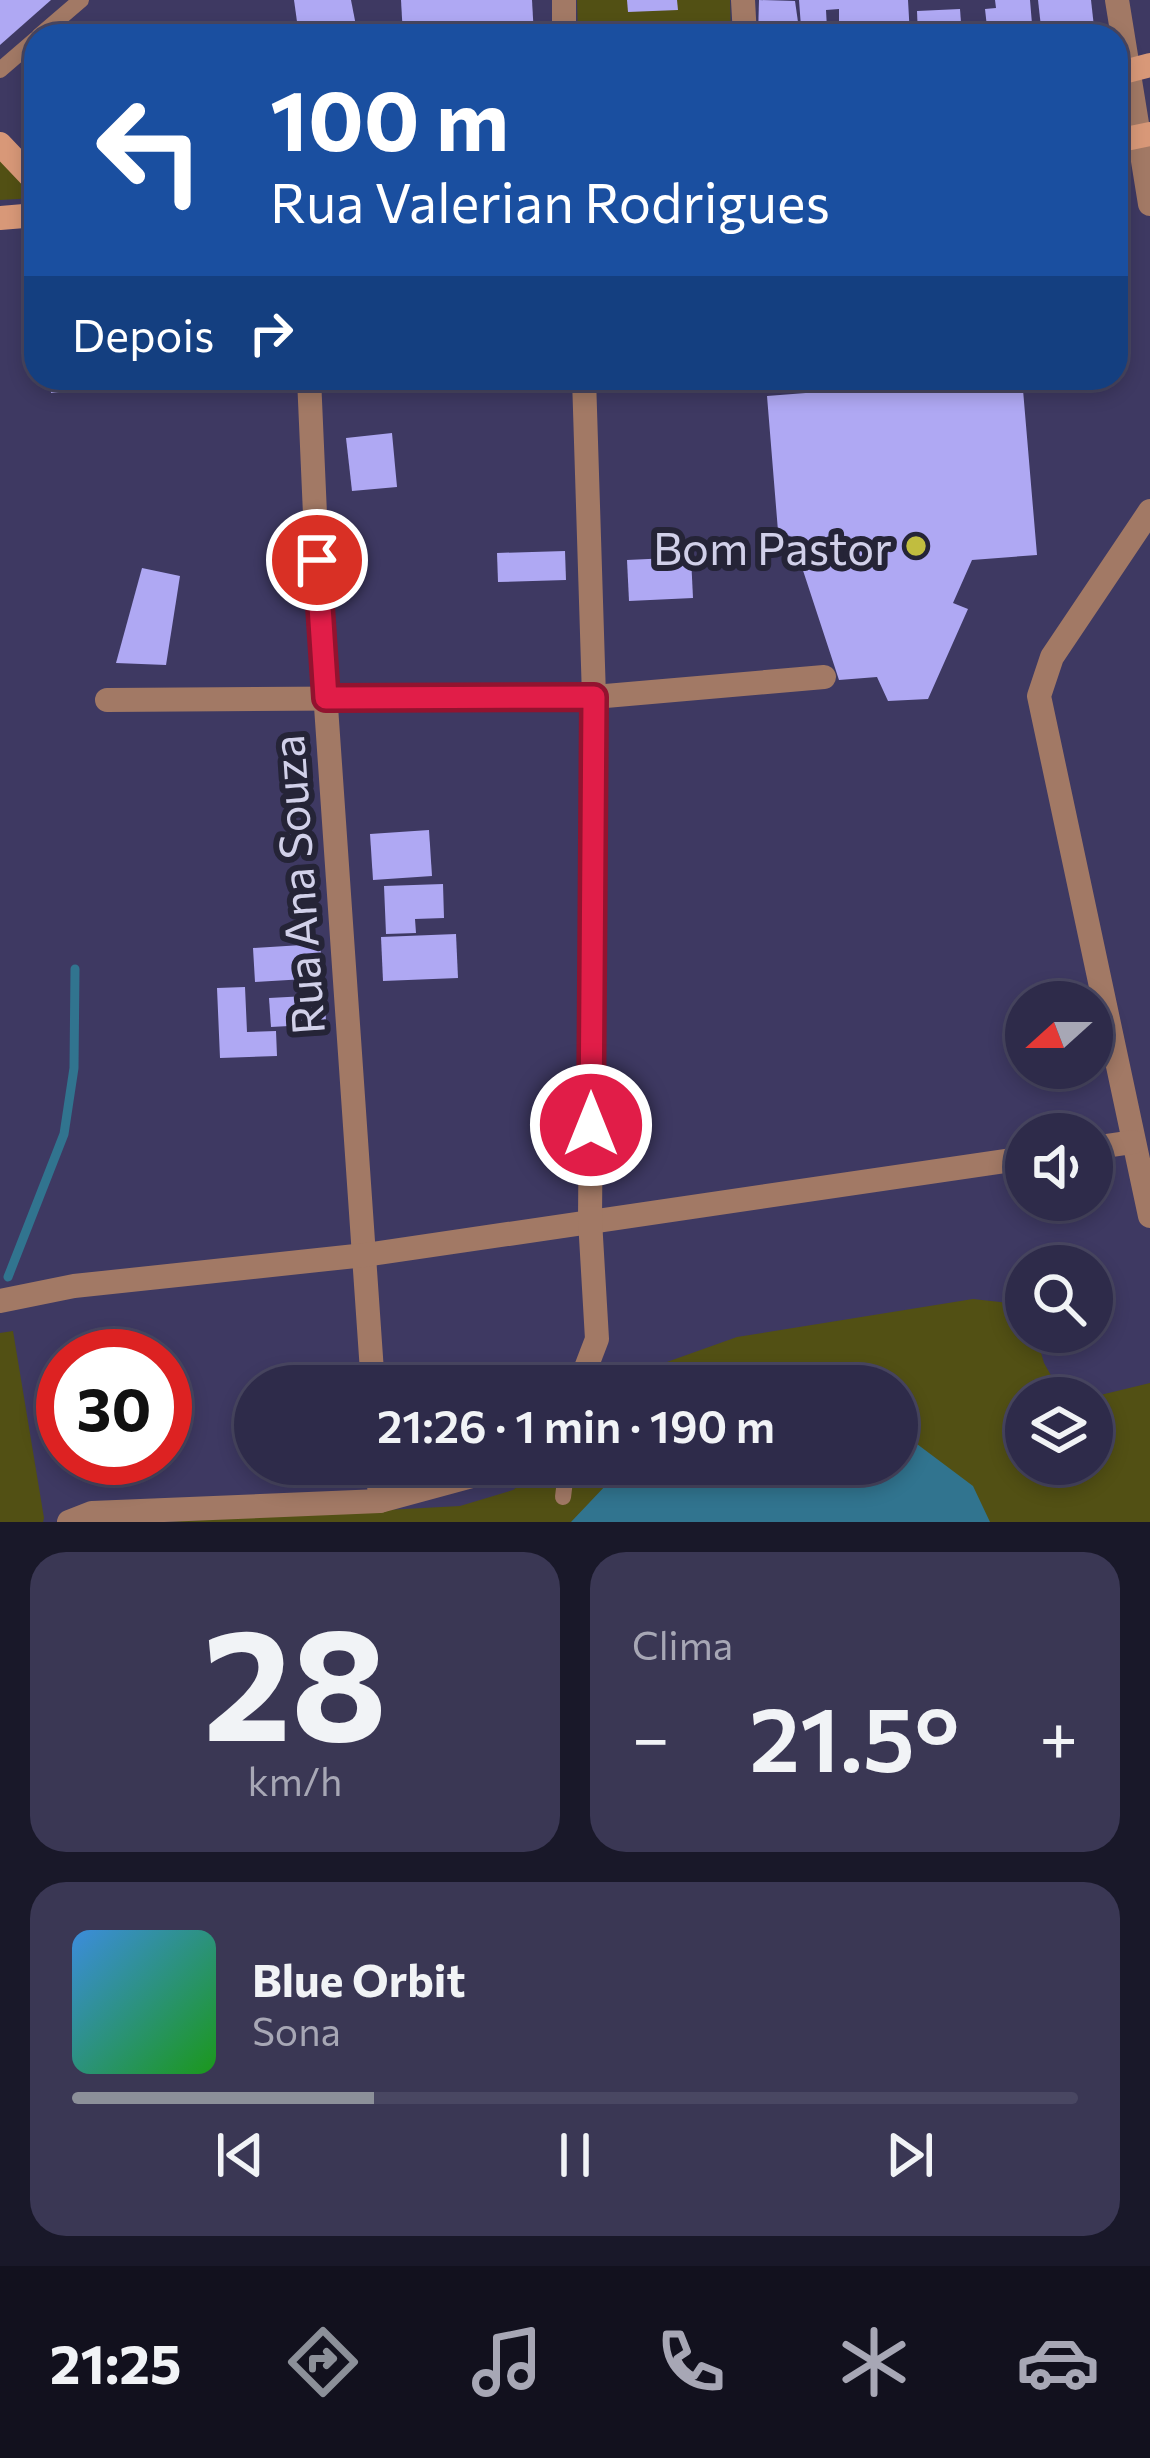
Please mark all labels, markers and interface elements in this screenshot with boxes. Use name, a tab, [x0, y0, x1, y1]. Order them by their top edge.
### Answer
text: 100 m	[270, 66, 509, 168]
icon: left	[72, 72, 228, 228]
text: Rua Valerian Rodrigues	[270, 168, 830, 234]
icon: right	[238, 300, 304, 366]
text: Depois	[72, 306, 214, 361]
pin	[266, 509, 368, 611]
place label: Bom Pastor	[653, 519, 892, 574]
icon: arrive	[284, 527, 350, 593]
marker: Bom Pastor	[903, 533, 929, 559]
street label: Rua Ana Souza	[258, 733, 334, 1037]
north arrow	[1005, 981, 1113, 1089]
map controls	[1005, 981, 1113, 1485]
position arrow	[528, 1062, 654, 1188]
button: sound	[1005, 1113, 1113, 1221]
button: search	[1005, 1245, 1113, 1353]
speed limit sign: 30	[36, 1329, 192, 1485]
button: layers	[1005, 1377, 1113, 1485]
text: 21:26 · 1 min · 190 m	[377, 1397, 775, 1452]
text: 28	[203, 1582, 387, 1773]
text: Clima	[632, 1620, 733, 1668]
text: 21.5°	[749, 1680, 960, 1791]
text: −	[632, 1695, 670, 1776]
text: +	[1039, 1695, 1078, 1776]
text: km/h	[248, 1756, 342, 1804]
text: Blue Orbit	[252, 1951, 465, 2006]
text: Sona	[252, 2006, 341, 2054]
icon: previous	[207, 2122, 273, 2188]
icon: pause	[542, 2122, 608, 2188]
icon: next	[877, 2122, 943, 2188]
icon: directions	[281, 2320, 365, 2404]
icon: music	[465, 2320, 549, 2404]
icon: phone	[649, 2320, 733, 2404]
icon: climate	[832, 2320, 916, 2404]
icon: car	[1016, 2320, 1100, 2404]
text: 21:25	[50, 2329, 182, 2395]

